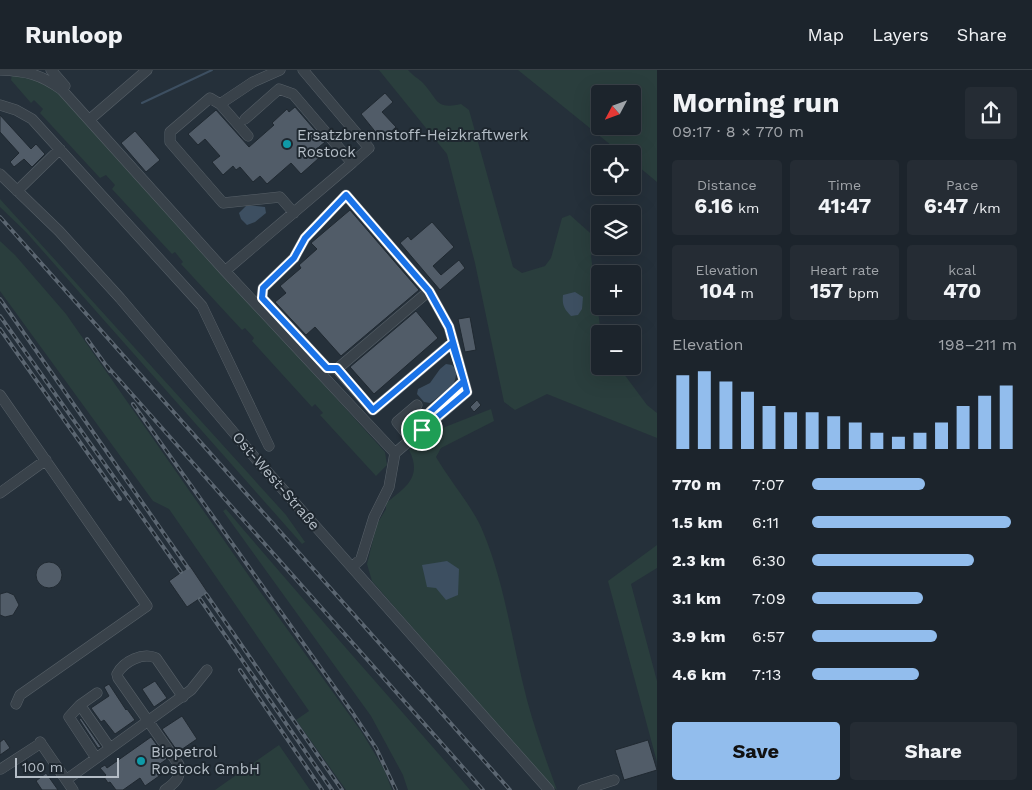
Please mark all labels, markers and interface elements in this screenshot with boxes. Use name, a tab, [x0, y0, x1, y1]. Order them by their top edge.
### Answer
text: Runloop	[25, 21, 123, 49]
text: Map	[807, 24, 844, 45]
text: Layers	[872, 24, 929, 45]
text: Share	[957, 24, 1007, 45]
north arrow	[591, 85, 641, 135]
map controls	[591, 85, 641, 375]
text: Morning run	[672, 86, 840, 119]
button: share	[965, 87, 1017, 139]
text: 09:17 · 8 × 770 m	[672, 122, 804, 141]
place label: Ersatzbrennstoff-Heizkraftwerk Rostock	[297, 126, 529, 161]
marker: Ersatzbrennstoff-Heizkraftwerk Rostock	[281, 138, 293, 150]
button: locate	[591, 145, 641, 195]
text: Distance	[697, 177, 757, 193]
text: Time	[828, 177, 861, 193]
text: Pace	[946, 177, 978, 193]
text: 6.16	[694, 193, 733, 218]
text: 41:47	[818, 193, 871, 218]
text: 6:47	[924, 193, 968, 218]
text: km	[733, 200, 759, 216]
text: /km	[968, 200, 1001, 216]
button: layers	[591, 205, 641, 255]
text: Elevation	[696, 262, 758, 278]
text: Heart rate	[810, 262, 879, 278]
text: kcal	[948, 262, 976, 278]
button: +	[591, 265, 641, 315]
text: 104	[700, 278, 736, 303]
text: 157	[810, 278, 843, 303]
text: 470	[943, 278, 981, 303]
text: m	[736, 285, 754, 301]
text: bpm	[843, 285, 879, 301]
button: −	[591, 325, 641, 375]
text: Elevation	[672, 335, 743, 354]
text: 198–211 m	[939, 335, 1017, 354]
pin	[401, 409, 443, 451]
icon: arrive	[408, 416, 436, 444]
street label: Ost-West-Straße	[228, 428, 324, 534]
text: 770 m	[672, 475, 721, 494]
text: 7:07	[752, 475, 784, 494]
text: 1.5 km	[672, 513, 722, 532]
text: 6:11	[752, 513, 779, 532]
text: 2.3 km	[672, 551, 725, 570]
text: 6:30	[752, 551, 786, 570]
text: 3.1 km	[672, 589, 721, 608]
text: 7:09	[752, 589, 786, 608]
text: 3.9 km	[672, 627, 726, 646]
text: 6:57	[752, 627, 785, 646]
text: 4.6 km	[672, 665, 726, 684]
text: 7:13	[752, 665, 781, 684]
button: Save	[672, 722, 840, 780]
button: Share	[850, 722, 1017, 780]
place label: Biopetrol Rostock GmbH	[151, 743, 260, 778]
scale bar	[15, 755, 119, 778]
marker: Biopetrol Rostock GmbH	[135, 755, 147, 767]
text: 100 m	[22, 759, 63, 775]

